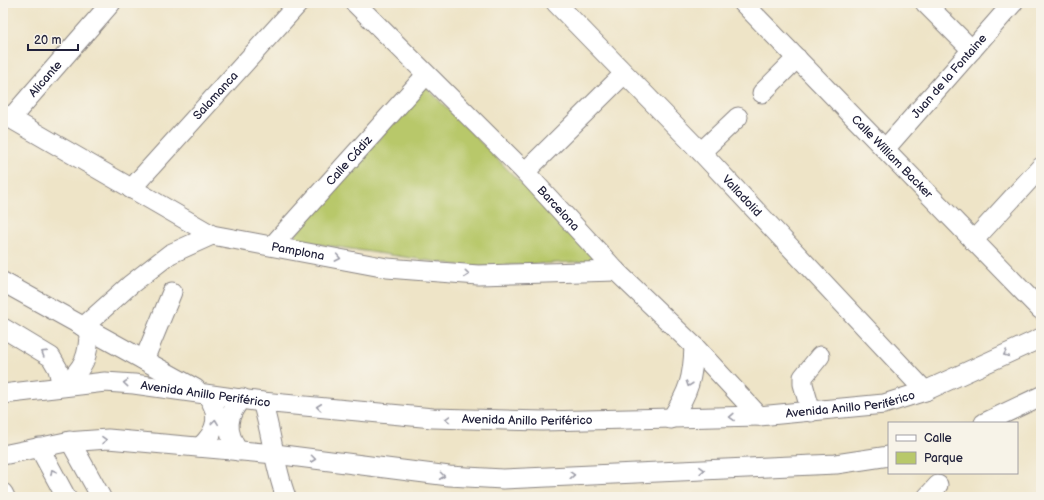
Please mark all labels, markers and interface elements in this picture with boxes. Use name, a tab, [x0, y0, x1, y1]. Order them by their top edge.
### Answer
scale bar	[28, 26, 78, 52]
street label: Juan de la Fontaine	[908, 31, 990, 122]
text: 20 m	[34, 33, 61, 48]
street label: Alicante	[26, 58, 65, 100]
street label: Salamanca	[190, 68, 242, 123]
street label: Calle William Backer	[848, 112, 936, 202]
street label: Calle Cádiz	[323, 133, 376, 189]
street label: Valladolid	[719, 172, 765, 220]
street label: Barcelona	[534, 183, 582, 234]
street label: Pamplona	[270, 239, 326, 264]
one-way arrow	[335, 254, 341, 262]
one-way arrow	[464, 270, 470, 279]
one-way arrow	[41, 350, 48, 358]
one-way arrow	[1002, 350, 1009, 358]
street label: Avenida Anillo Periférico	[140, 378, 271, 411]
one-way arrow	[123, 379, 129, 388]
one-way arrow	[685, 381, 693, 388]
street label: Avenida Anillo Periférico	[785, 388, 917, 421]
one-way arrow	[316, 403, 322, 412]
street label: Avenida Anillo Periférico	[462, 412, 593, 429]
one-way arrow	[729, 412, 735, 421]
one-way arrow	[445, 414, 451, 423]
one-way arrow	[210, 419, 219, 425]
legend	[888, 422, 1018, 474]
text: Calle	[924, 431, 952, 446]
one-way arrow	[101, 436, 107, 444]
text: Parque	[924, 451, 963, 466]
one-way arrow	[310, 454, 316, 463]
one-way arrow	[699, 465, 705, 474]
one-way arrow	[50, 469, 57, 476]
one-way arrow	[439, 471, 445, 480]
one-way arrow	[569, 471, 575, 480]

